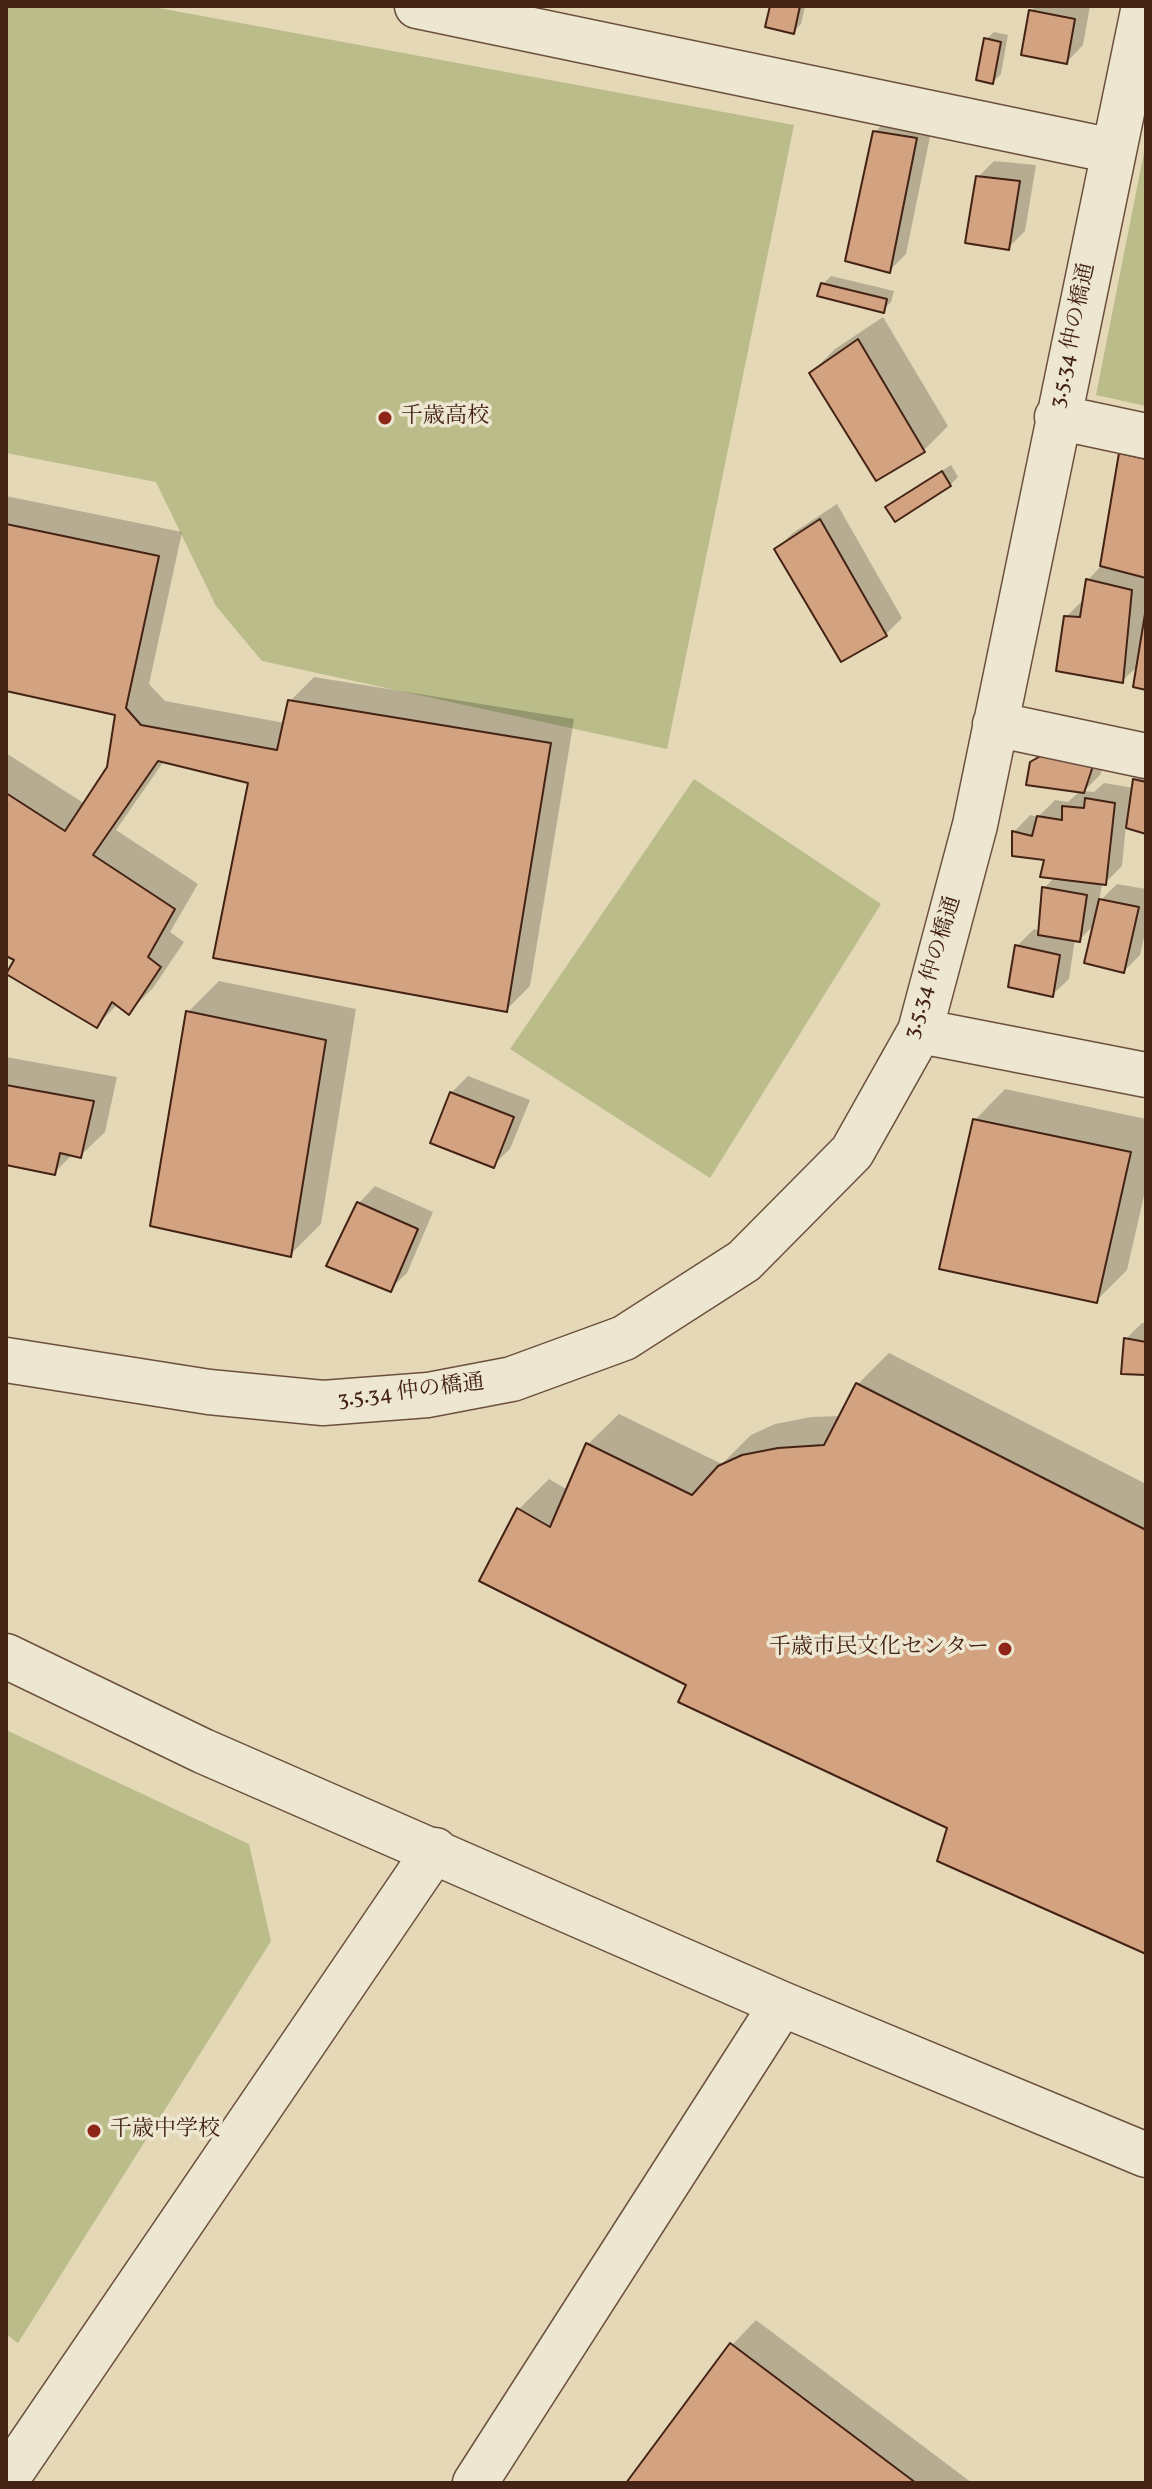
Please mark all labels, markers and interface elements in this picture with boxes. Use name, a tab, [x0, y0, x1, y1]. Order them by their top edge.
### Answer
street label: 3.5.34 仲の橋通	[1046, 261, 1102, 411]
place label: 千歳高校	[401, 405, 489, 431]
marker: 千歳高校	[376, 409, 394, 427]
street label: 3.5.34 仲の橋通	[900, 893, 968, 1043]
street label: 3.5.34 仲の橋通	[336, 1371, 486, 1415]
place label: 千歳市民文化センター	[769, 1636, 989, 1662]
marker: 千歳市民文化センター	[996, 1640, 1014, 1658]
place label: 千歳中学校	[110, 2118, 220, 2144]
marker: 千歳中学校	[85, 2122, 103, 2140]

